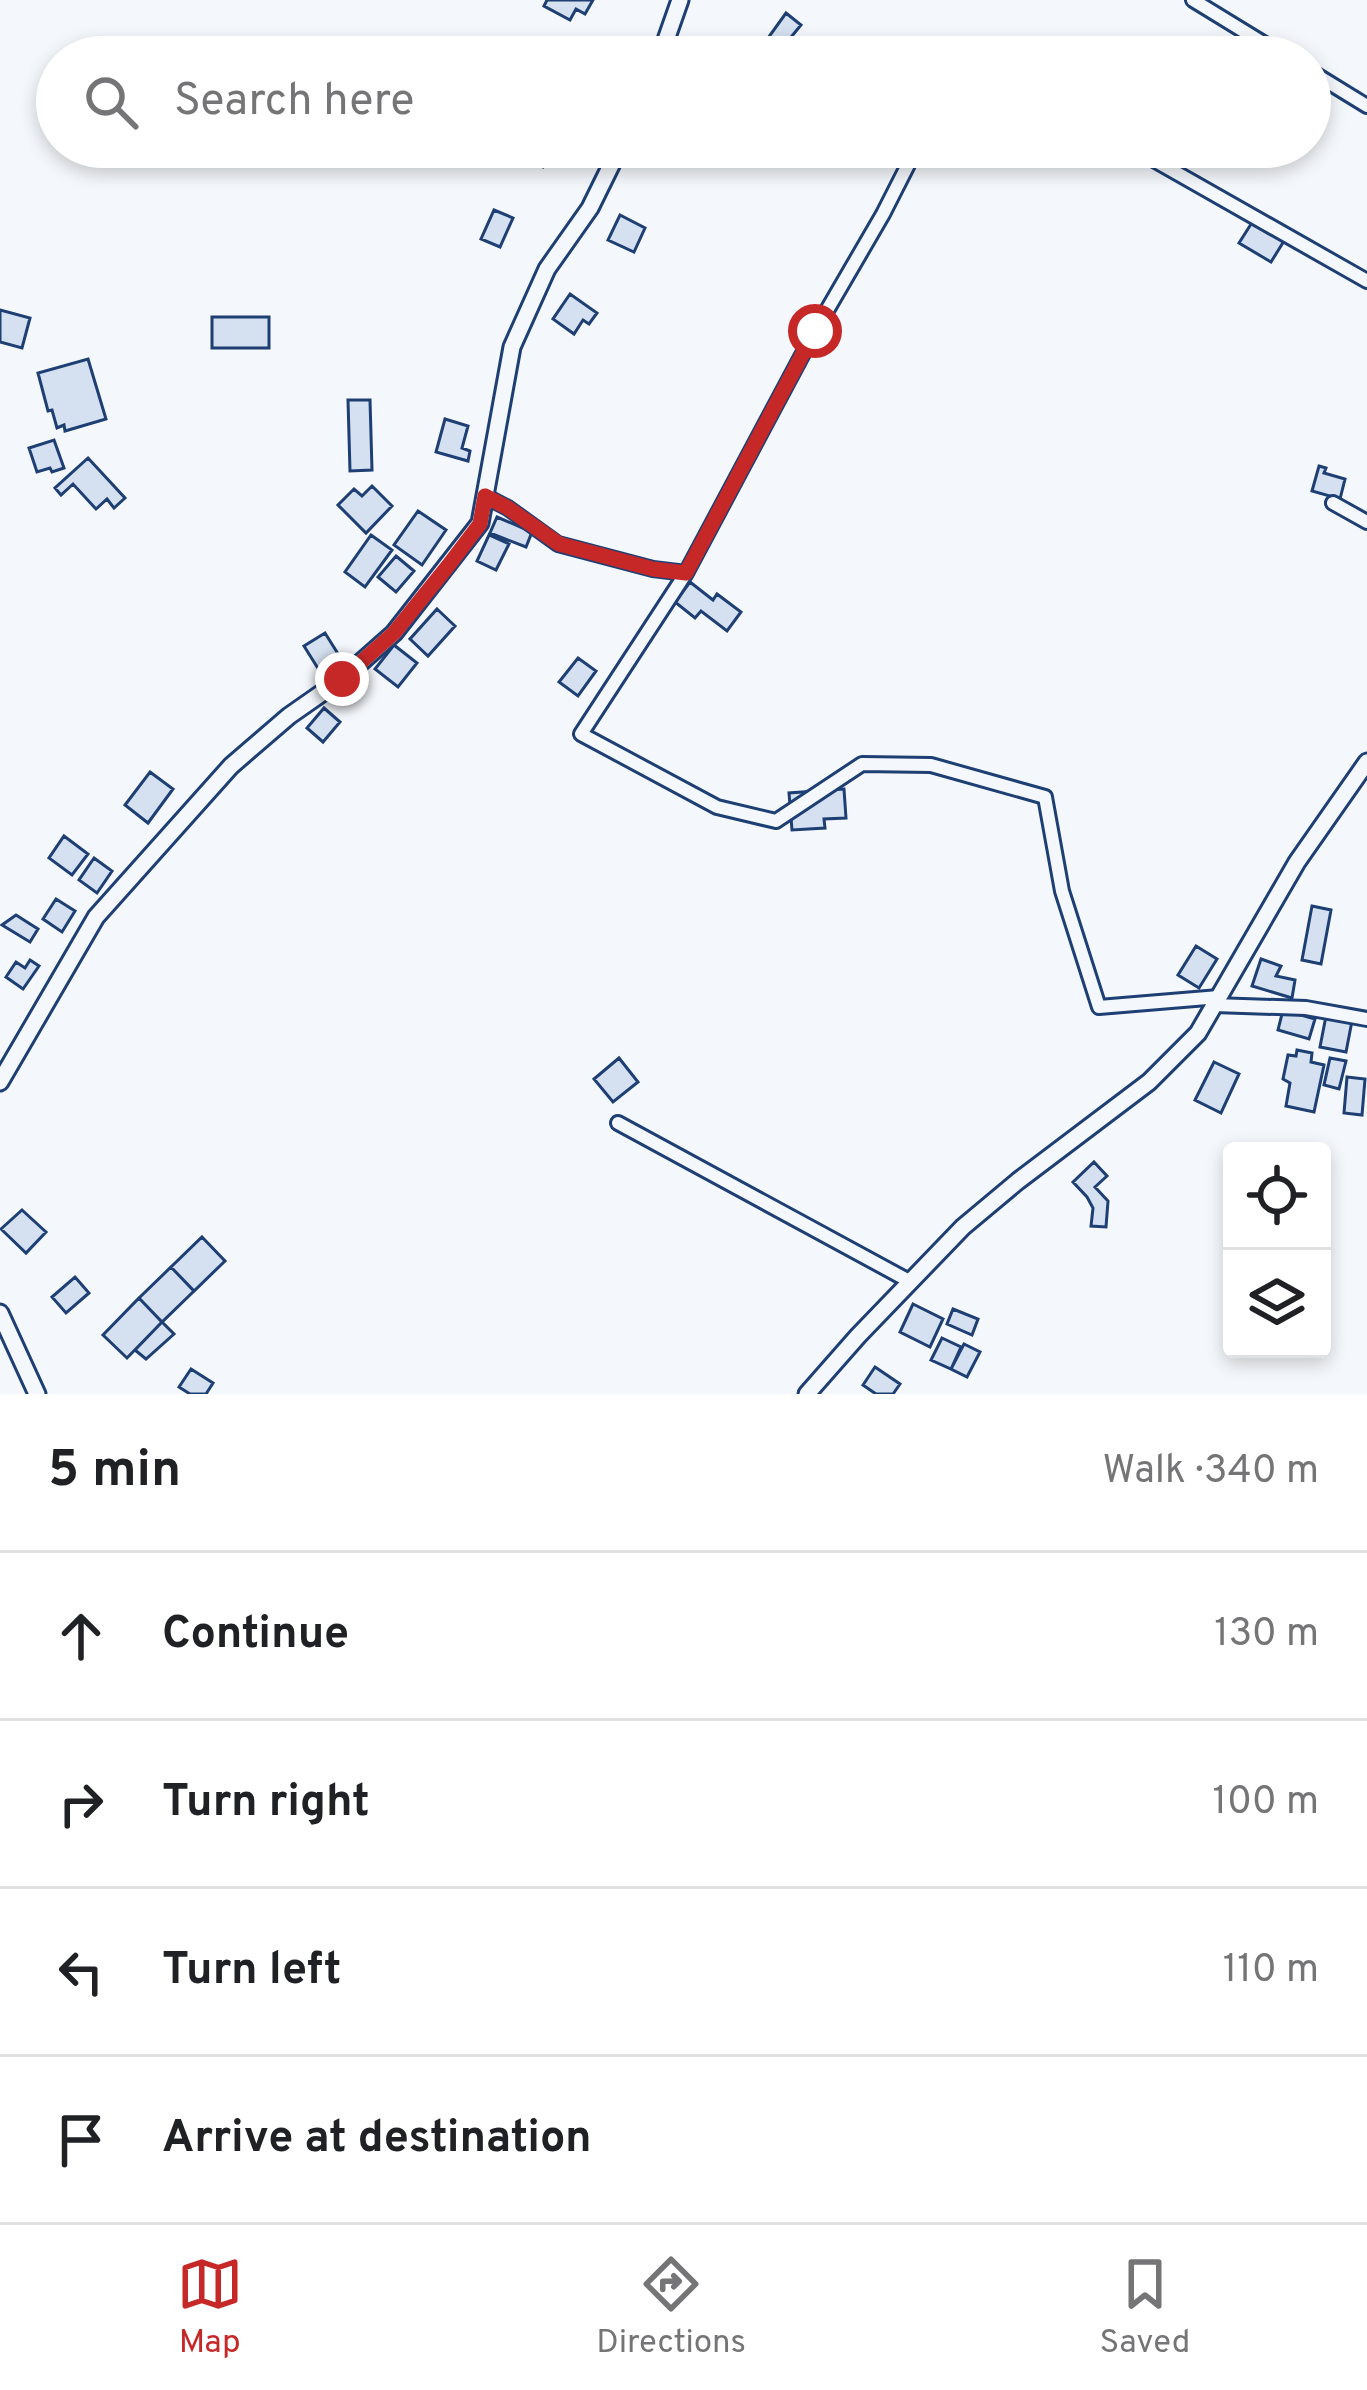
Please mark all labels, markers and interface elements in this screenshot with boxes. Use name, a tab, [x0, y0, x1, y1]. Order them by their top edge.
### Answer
search box	[36, 36, 1331, 168]
icon: search	[78, 69, 144, 135]
text: Search here	[174, 74, 414, 131]
route start	[788, 304, 842, 358]
route end	[315, 652, 369, 706]
map controls	[1223, 1142, 1331, 1358]
button: locate	[1223, 1142, 1331, 1250]
button: layers	[1223, 1250, 1331, 1358]
text: 5 min	[48, 1440, 181, 1505]
text: Walk · 340 m	[1103, 1448, 1319, 1497]
icon: ahead	[48, 1603, 114, 1669]
text: Continue	[162, 1607, 349, 1664]
text: 130 m	[1214, 1611, 1319, 1660]
icon: right	[48, 1771, 114, 1837]
text: Turn right	[162, 1775, 370, 1832]
text: 100 m	[1212, 1779, 1319, 1828]
icon: left	[48, 1939, 114, 2005]
text: Turn left	[162, 1943, 341, 2000]
text: 110 m	[1223, 1947, 1319, 1996]
icon: arrive	[48, 2107, 114, 2173]
text: Arrive at destination	[162, 2111, 592, 2168]
tab: Map	[177, 2251, 243, 2365]
tab: Directions	[596, 2251, 746, 2365]
tab: Saved	[1100, 2251, 1190, 2365]

